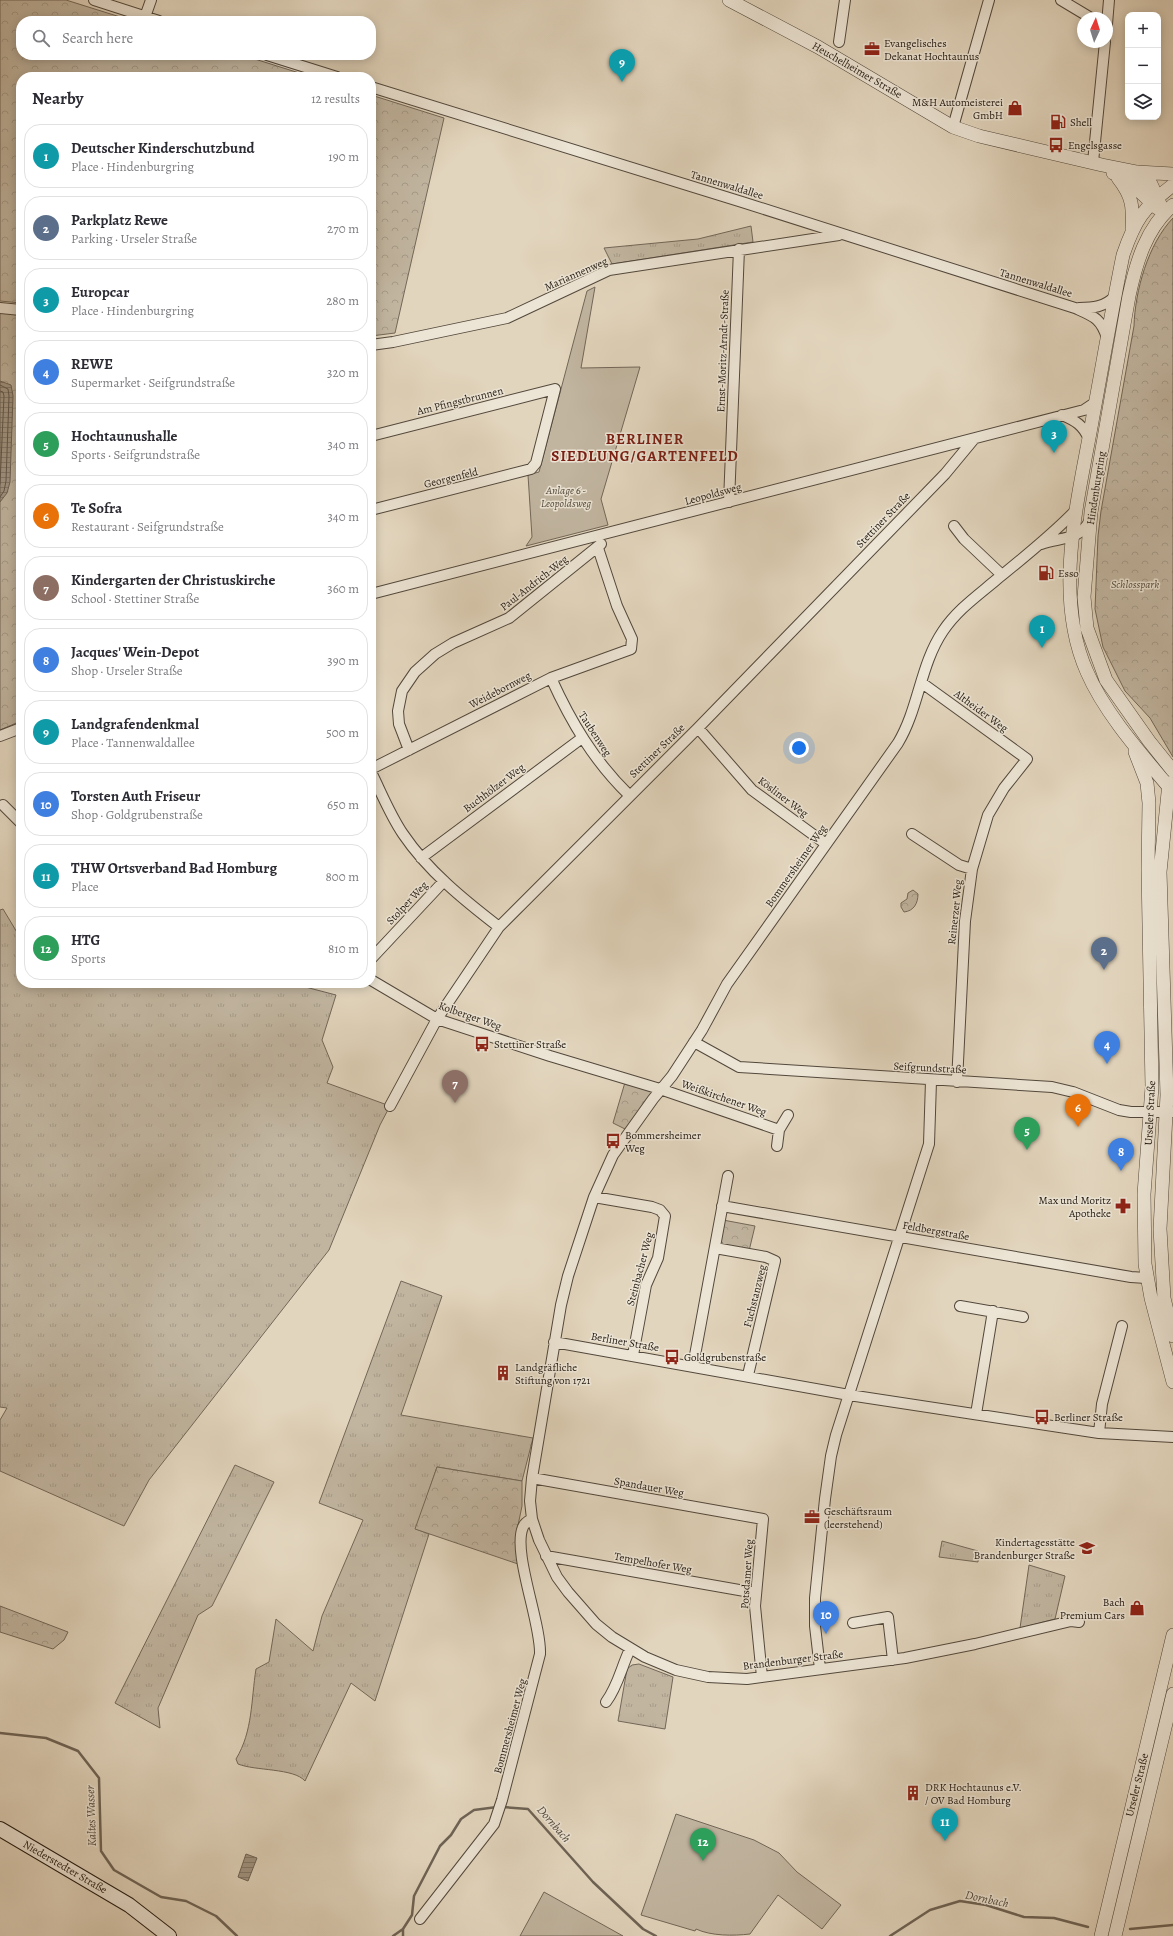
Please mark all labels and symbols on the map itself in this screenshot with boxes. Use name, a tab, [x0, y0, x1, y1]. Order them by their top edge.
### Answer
north arrow	[1077, 12, 1113, 48]
place label: Evangelisches Dekanat Hochtaunus	[884, 36, 979, 64]
street label: Heuchelheimer Straße	[809, 38, 905, 102]
office icon: Evangelisches Dekanat Hochtaunus	[863, 40, 881, 58]
pin: 9	[609, 49, 635, 82]
place label: M&H Automeisterei GmbH	[912, 95, 1003, 123]
shop icon: M&H Automeisterei GmbH	[1006, 99, 1024, 117]
fuel station icon: Shell	[1049, 113, 1067, 131]
place label: Shell	[1070, 115, 1092, 130]
bus stop icon: Engelsgasse	[1047, 136, 1065, 154]
place label: Engelsgasse	[1068, 138, 1122, 153]
street label: Tannenwaldallee	[689, 167, 765, 203]
street label: Mariannenweg	[542, 253, 610, 295]
street label: Tannenwaldallee	[998, 265, 1074, 301]
street label: Ernst-Moritz-Arndt-Straße	[713, 289, 733, 413]
street label: Am Pfingstbrunnen	[414, 383, 505, 419]
pin: 3	[1041, 420, 1067, 453]
district label: BERLINER SIEDLUNG/GARTENFELD	[551, 429, 739, 466]
street label: Hindenburgring	[1083, 450, 1109, 526]
street label: Georgenfeld	[422, 464, 480, 492]
street label: Leopoldsweg	[683, 479, 744, 509]
park label: Anlage 6 - Leopoldsweg	[541, 483, 591, 511]
street label: Stettiner Straße	[853, 489, 914, 551]
street label: Paul-Andrich-Weg	[497, 551, 571, 614]
fuel station icon: Esso	[1037, 564, 1055, 582]
place label: Esso	[1058, 566, 1079, 581]
park label: Schlosspark	[1111, 577, 1159, 592]
pin: 1	[1029, 615, 1055, 648]
street label: Weidebornweg	[466, 668, 534, 712]
street label: Altheider Weg	[950, 686, 1011, 736]
street label: Taubenweg	[575, 709, 615, 760]
street label: Stettiner Straße	[626, 720, 688, 781]
your location	[789, 738, 809, 758]
street label: Buchhölzer Weg	[460, 760, 528, 816]
street label: Kösliner Weg	[755, 773, 812, 821]
street label: Bommersheimer Weg	[762, 821, 831, 910]
street label: Stolper Weg	[383, 878, 431, 928]
street label: Reinerzer Weg	[944, 878, 966, 945]
pin: 2	[1091, 937, 1117, 970]
street label: Kolberger Weg	[436, 998, 504, 1034]
pin: 4	[1094, 1031, 1120, 1064]
bus stop icon: Stettiner Straße	[473, 1035, 491, 1053]
place label: Stettiner Straße	[494, 1037, 566, 1052]
street label: Seifgrundstraße	[893, 1059, 967, 1077]
pin: 7	[442, 1070, 468, 1103]
street label: Weißkirchener Weg	[678, 1076, 769, 1120]
street label: Urseler Straße	[1141, 1080, 1159, 1146]
pin: 6	[1065, 1094, 1091, 1127]
pin: 5	[1014, 1117, 1040, 1150]
place label: Bommersheimer Weg	[624, 1128, 701, 1156]
bus stop icon: Bommersheimer Weg	[604, 1132, 622, 1150]
pin: 8	[1108, 1138, 1134, 1171]
place label: Max und Moritz Apotheke	[1039, 1193, 1111, 1221]
pharmacy icon: Max und Moritz Apotheke	[1114, 1197, 1132, 1215]
street label: Feldbergstraße	[901, 1218, 971, 1244]
street label: Steinbacher Weg	[623, 1230, 657, 1308]
street label: Fuchstanzweg	[740, 1263, 770, 1329]
street label: Berliner Straße	[590, 1329, 660, 1355]
bus stop icon: Goldgrubenstraße	[663, 1348, 681, 1366]
place label: Goldgrubenstraße	[684, 1350, 766, 1365]
place label: Landgräfliche Stiftung von 1721	[515, 1360, 590, 1388]
building icon: Landgräfliche Stiftung von 1721	[494, 1364, 512, 1382]
bus stop icon: Berliner Straße	[1033, 1408, 1051, 1426]
place label: Berliner Straße	[1054, 1410, 1123, 1425]
street label: Spandauer Weg	[613, 1473, 686, 1501]
place label: Geschäftsraum (leerstehend)	[824, 1504, 892, 1532]
office icon: Geschäftsraum (leerstehend)	[803, 1508, 821, 1526]
place label: Kindertagesstätte Brandenburger Straße	[974, 1535, 1075, 1563]
street label: Potsdamer Weg	[737, 1538, 757, 1610]
school or university icon: Kindertagesstätte Brandenburger Straße	[1078, 1539, 1096, 1557]
street label: Tempelhofer Weg	[613, 1549, 694, 1577]
place label: Bach Premium Cars	[1060, 1595, 1125, 1623]
shop icon: Bach Premium Cars	[1128, 1599, 1146, 1617]
pin: 10	[813, 1601, 839, 1634]
street label: Brandenburger Straße	[742, 1646, 844, 1674]
street label: Bommersheimer Weg	[490, 1676, 530, 1775]
street label: Urseler Straße	[1122, 1752, 1152, 1818]
place label: DRK Hochtaunus e.V. / OV Bad Homburg	[925, 1780, 1022, 1808]
water label: Kaltes Wasser	[82, 1784, 100, 1847]
building icon: DRK Hochtaunus e.V. / OV Bad Homburg	[904, 1784, 922, 1802]
water label: Dornbach	[534, 1802, 575, 1846]
pin: 11	[932, 1808, 958, 1841]
pin: 12	[690, 1828, 716, 1861]
street label: Niederstedter Straße	[20, 1837, 110, 1897]
water label: Dornbach	[964, 1887, 1010, 1911]

